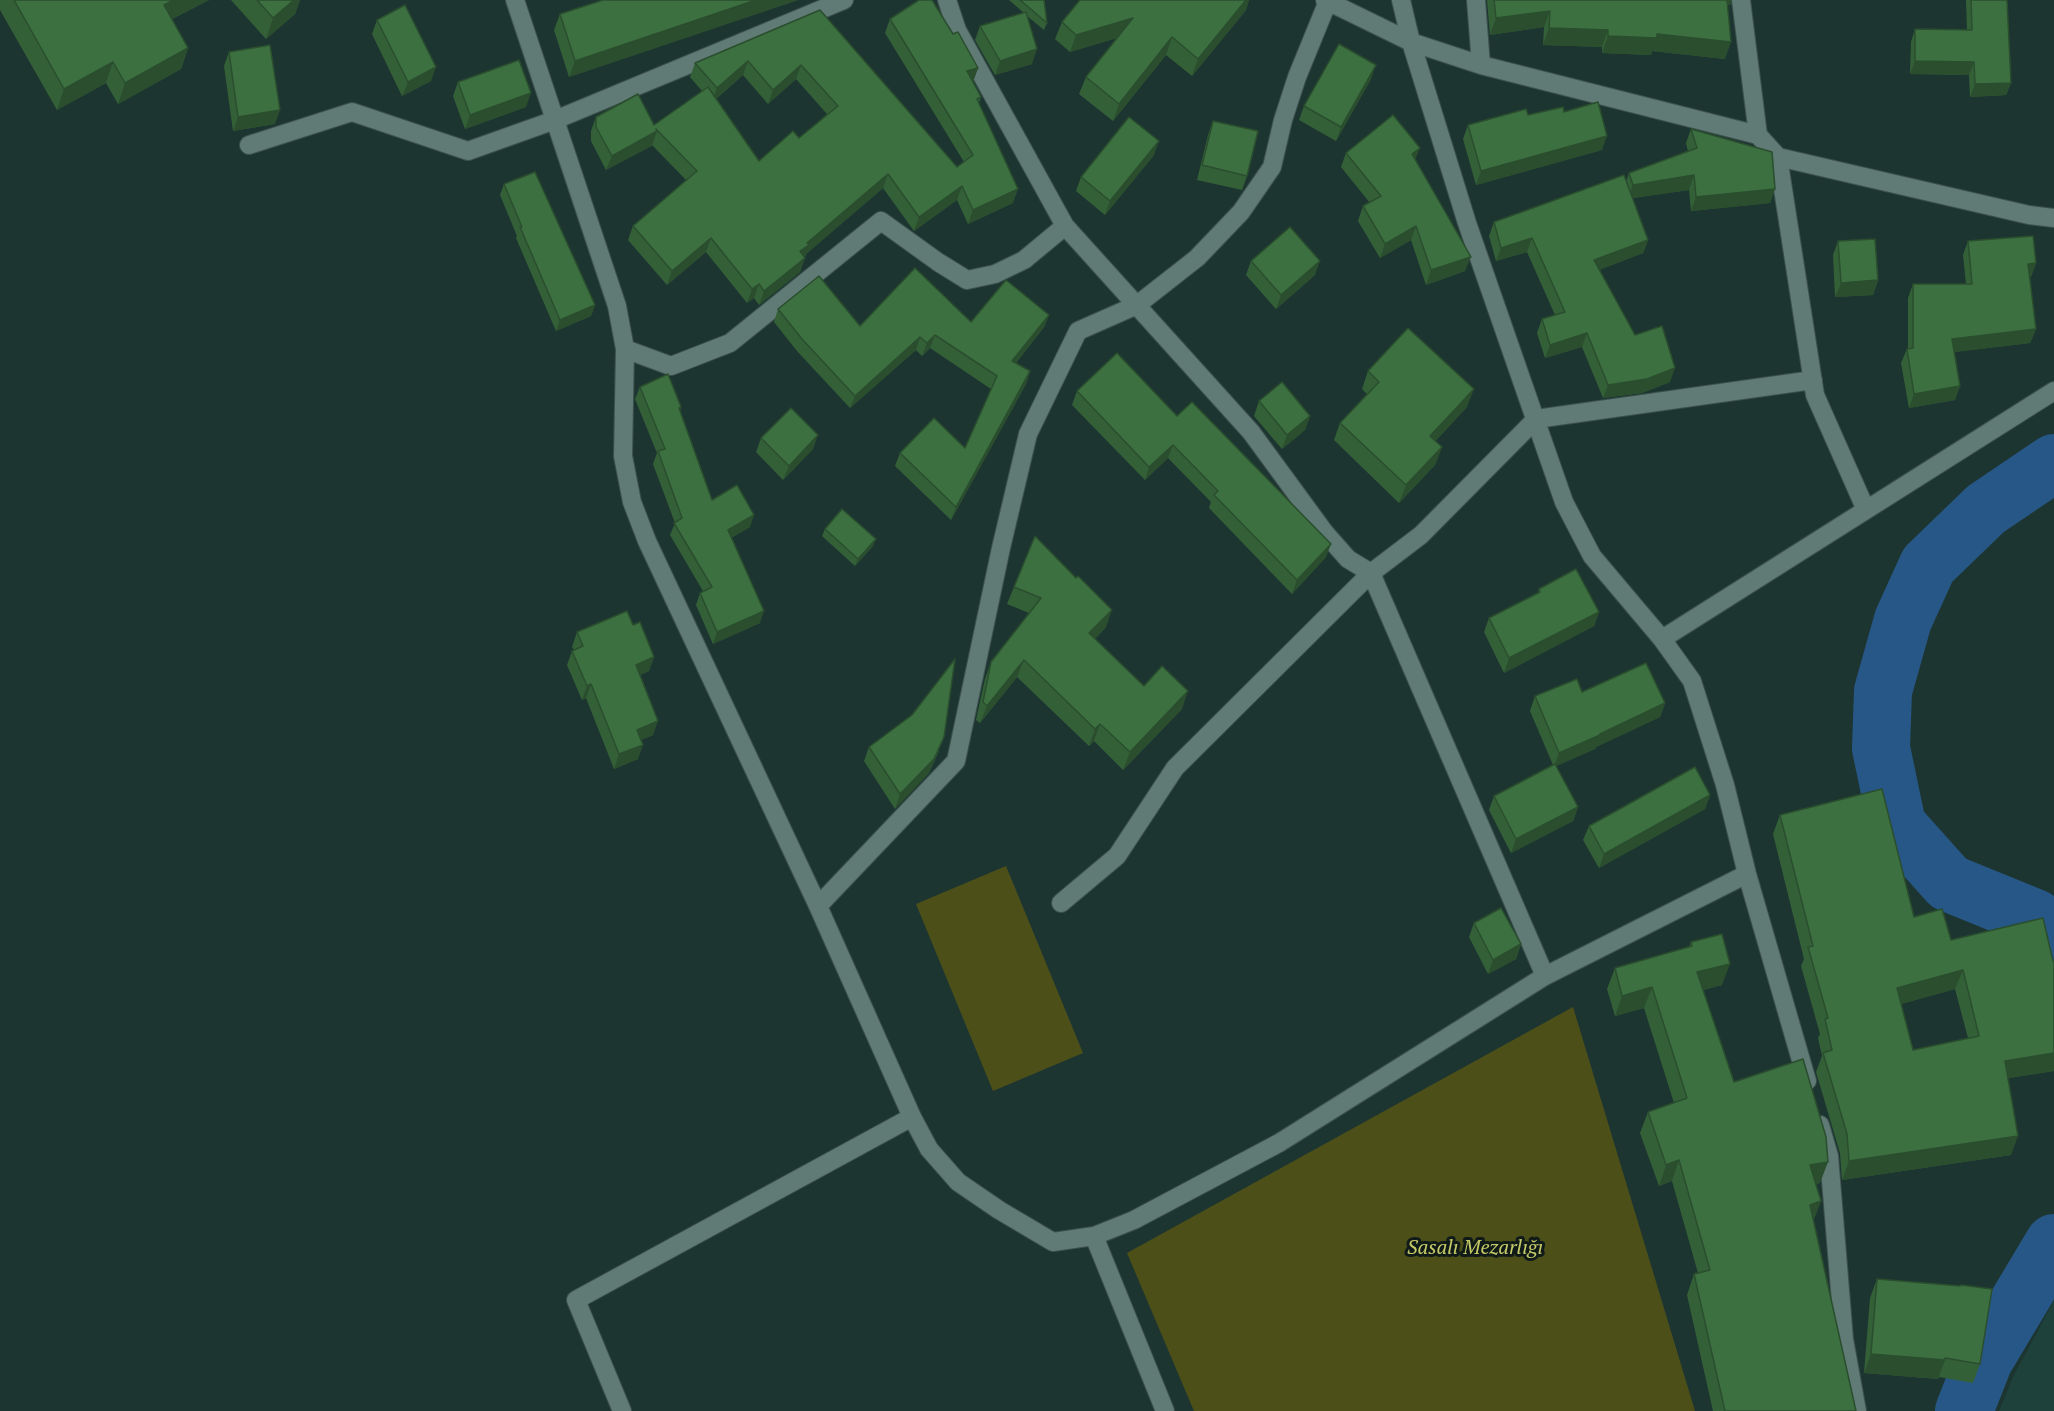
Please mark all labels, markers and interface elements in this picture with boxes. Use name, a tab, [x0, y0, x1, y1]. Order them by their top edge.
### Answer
park label: Sasalı Mezarlığı	[1407, 1236, 1543, 1260]

